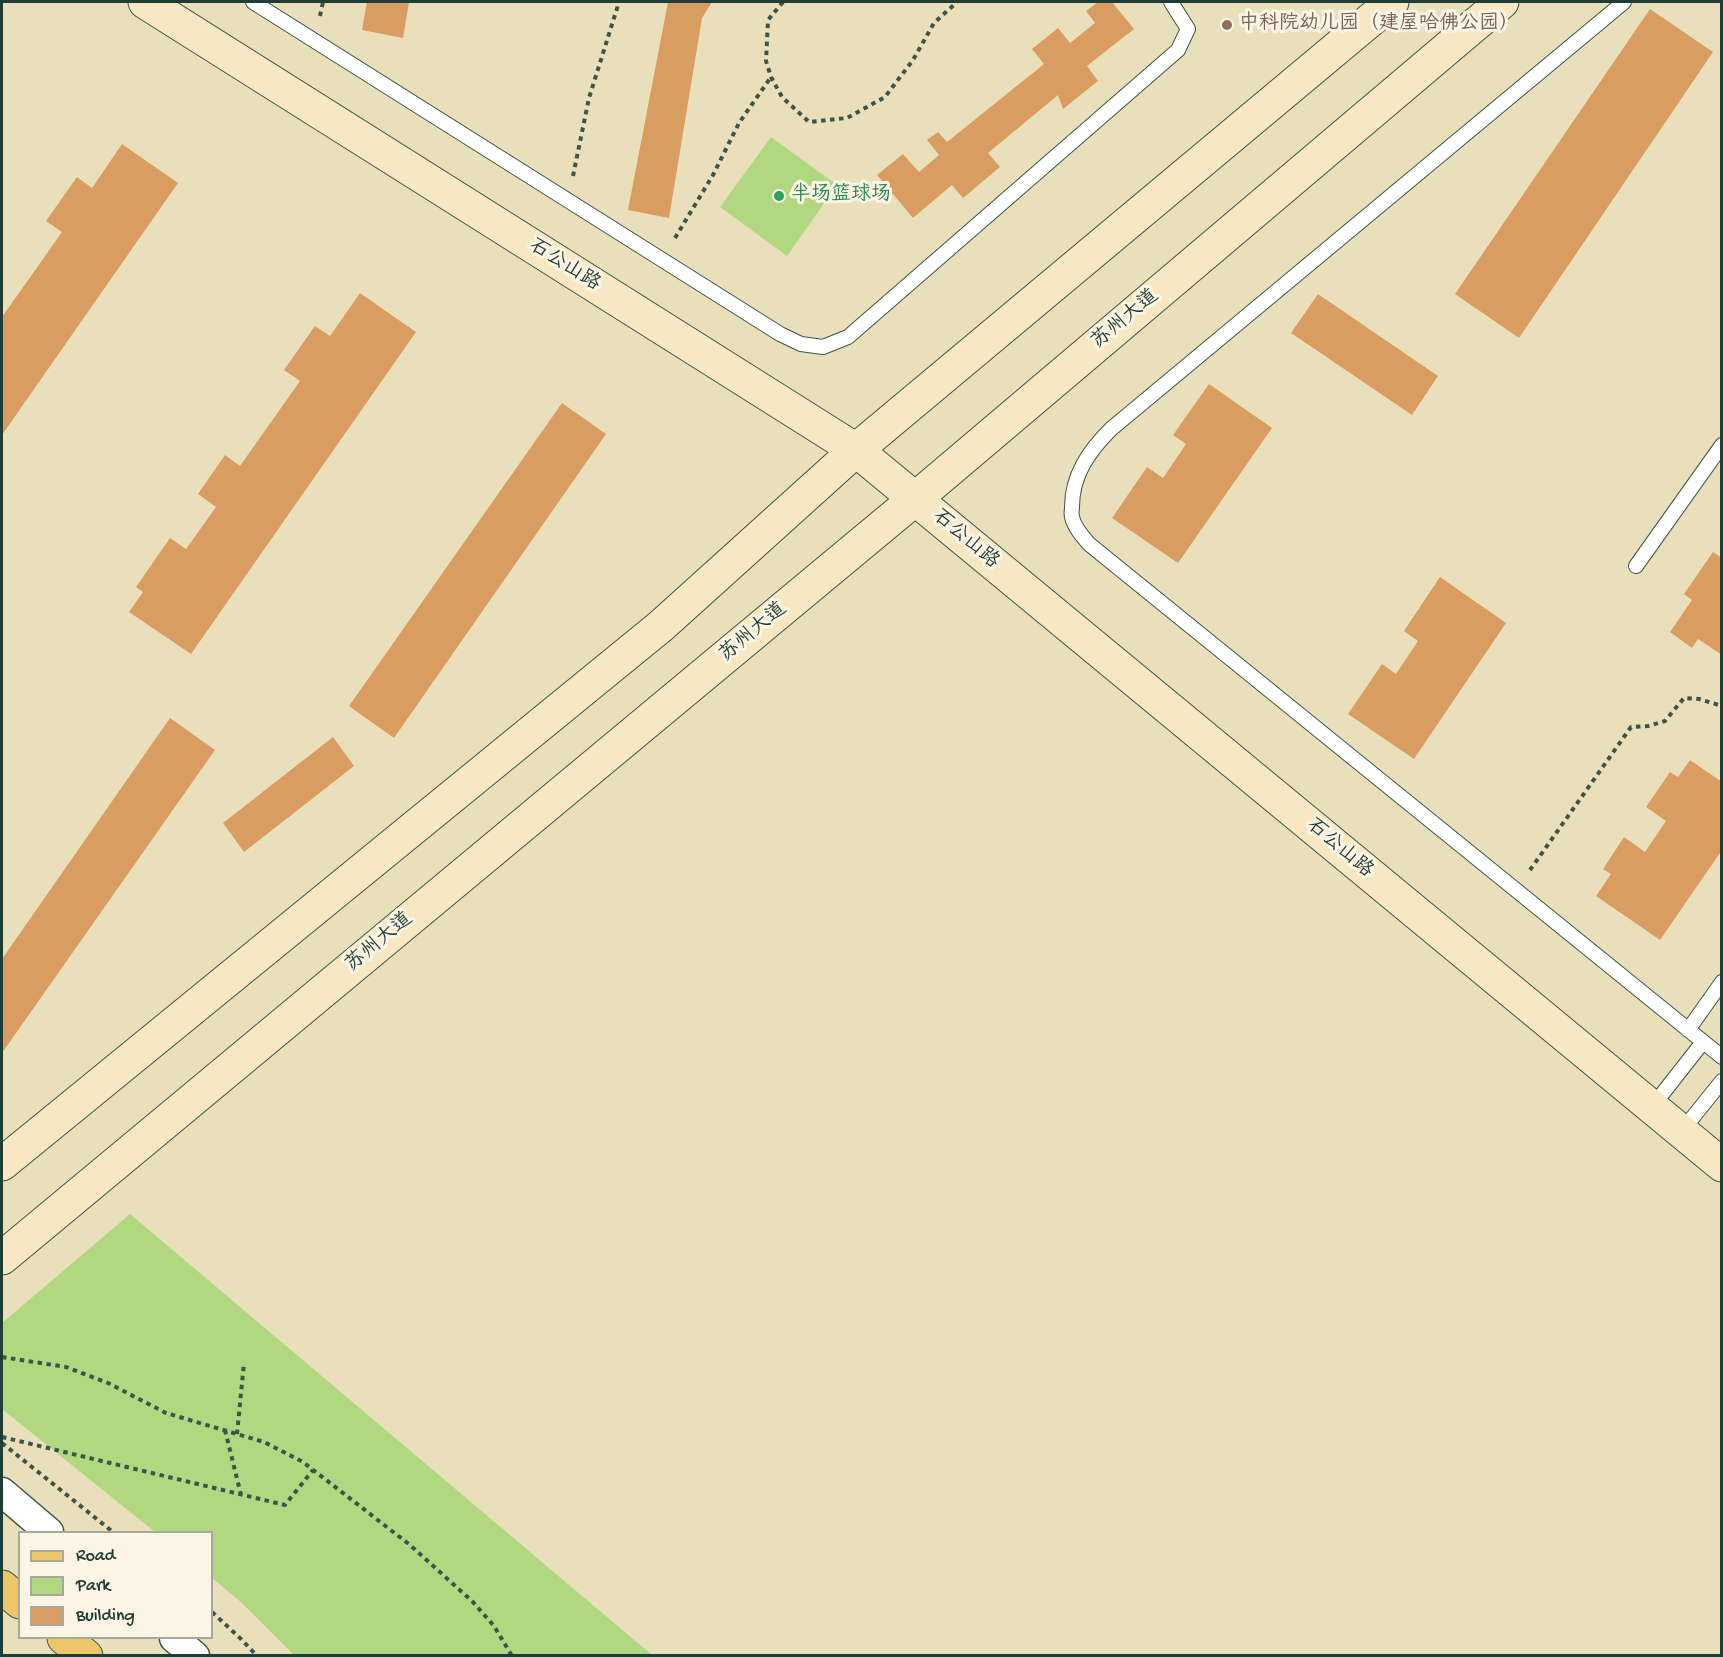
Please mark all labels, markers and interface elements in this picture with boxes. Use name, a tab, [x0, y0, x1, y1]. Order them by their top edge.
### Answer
place label: 中科院幼儿园（建屋哈佛公园）	[1239, 13, 1519, 37]
marker: 中科院幼儿园（建屋哈佛公园）	[1220, 18, 1234, 32]
place label: 半场篮球场	[791, 184, 891, 208]
marker: 半场篮球场	[772, 189, 786, 203]
street label: 石公山路	[524, 235, 604, 297]
street label: 苏州大道	[1088, 285, 1164, 355]
street label: 石公山路	[927, 505, 1003, 575]
street label: 苏州大道	[716, 598, 792, 668]
street label: 石公山路	[1301, 814, 1377, 884]
street label: 苏州大道	[342, 908, 418, 978]
legend	[18, 1531, 213, 1639]
text: Road	[76, 1546, 115, 1567]
text: Park	[76, 1576, 110, 1597]
text: Building	[76, 1606, 135, 1627]

